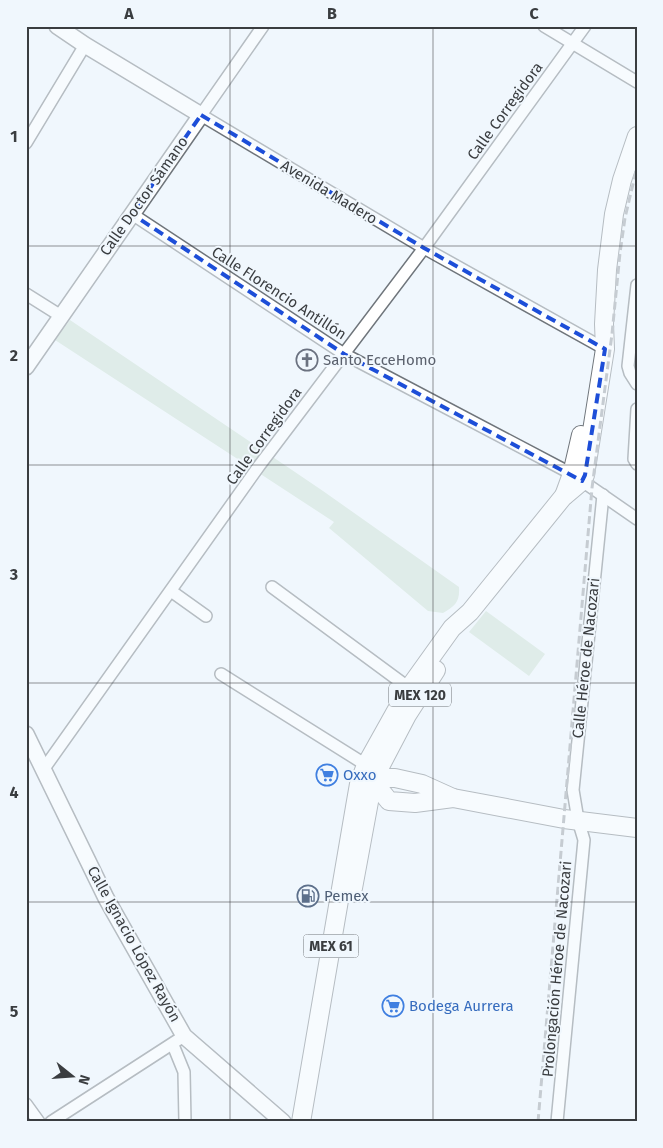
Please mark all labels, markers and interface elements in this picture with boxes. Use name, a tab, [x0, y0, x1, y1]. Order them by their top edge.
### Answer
text: A	[123, 4, 134, 23]
text: B	[327, 4, 337, 23]
text: C	[529, 4, 539, 23]
street label: Calle Corregidora	[463, 59, 547, 163]
text: 1	[10, 127, 18, 146]
street label: Calle Doctor Sámano	[96, 133, 192, 259]
street label: Avenida Madero	[278, 156, 380, 228]
street label: Calle Florencio Antillón	[208, 243, 350, 343]
text: 2	[10, 346, 18, 365]
church icon: Santo EcceHomo	[295, 348, 319, 372]
place label: Santo EcceHomo	[323, 351, 436, 369]
street label: Calle Corregidora	[222, 384, 306, 488]
text: 3	[9, 565, 18, 584]
street label: Calle Héroe de Nacozari	[569, 577, 603, 739]
road number: MEX 120	[389, 684, 451, 706]
supermarket icon: Oxxo	[315, 763, 339, 787]
place label: Oxxo	[343, 766, 376, 784]
text: 4	[9, 783, 19, 802]
street label: Prolongación Héroe de Nacozari	[539, 860, 575, 1078]
street label: Calle Ignacio López Rayón	[84, 863, 184, 1025]
fuel station icon: Pemex	[296, 884, 320, 908]
place label: Pemex	[324, 887, 369, 905]
road number: MEX 61	[304, 934, 358, 958]
supermarket icon: Bodega Aurrera	[381, 994, 405, 1018]
place label: Bodega Aurrera	[409, 997, 514, 1015]
text: 5	[10, 1002, 19, 1021]
north arrow	[48, 1050, 98, 1100]
text: N	[74, 1073, 93, 1087]

